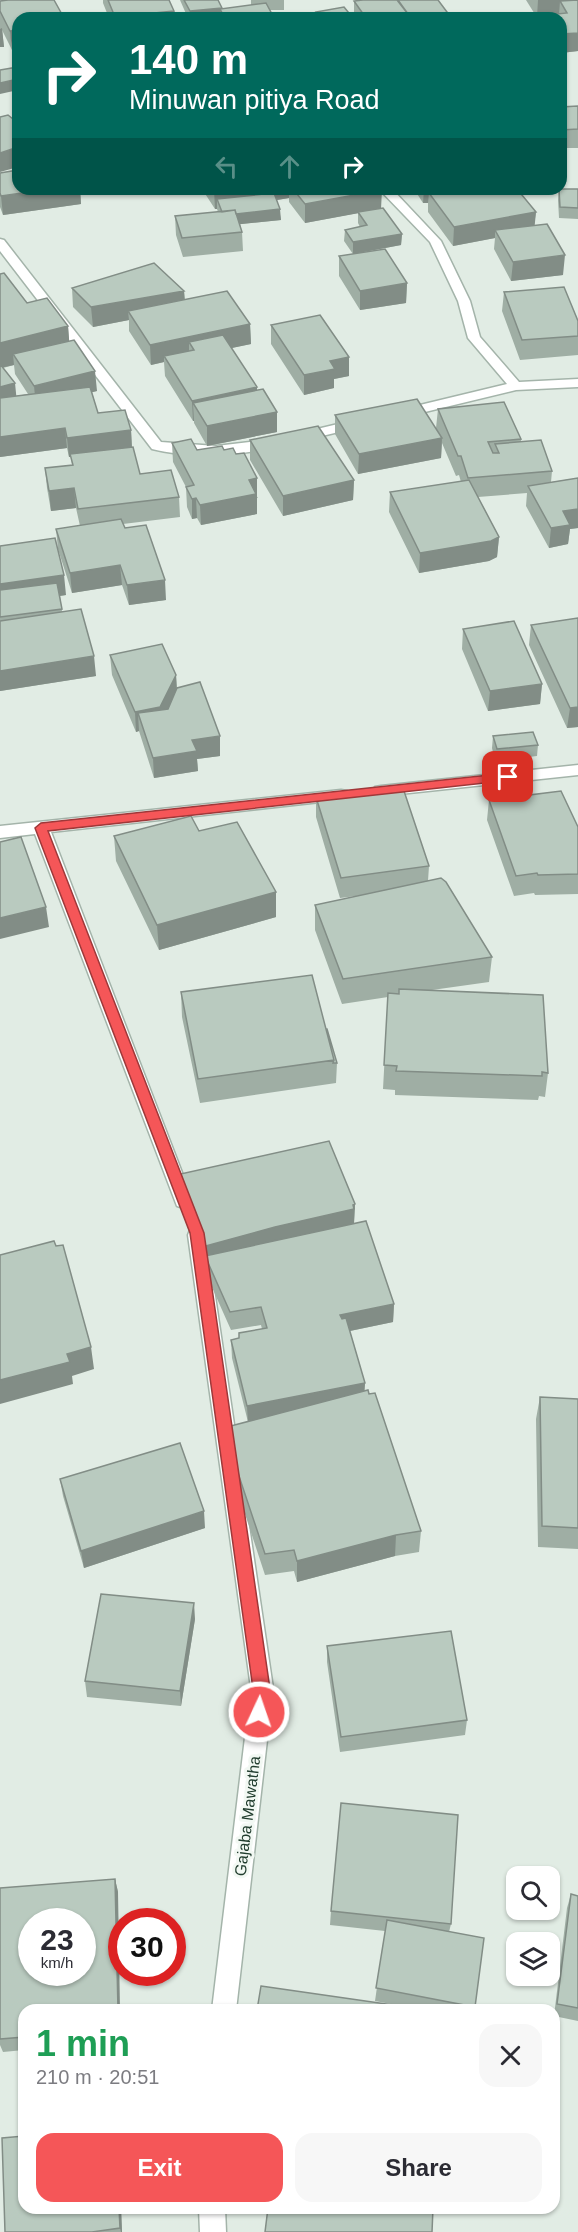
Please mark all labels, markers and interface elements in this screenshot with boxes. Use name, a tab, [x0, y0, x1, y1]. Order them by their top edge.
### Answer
icon: right	[30, 36, 108, 114]
text: 140 m	[129, 36, 248, 83]
text: Minuwan pitiya Road	[129, 85, 380, 115]
icon: left	[210, 150, 243, 183]
icon: ahead	[273, 150, 306, 183]
icon: right	[336, 150, 369, 183]
pin	[482, 751, 533, 802]
icon: arrive	[491, 760, 524, 793]
position arrow	[227, 1680, 291, 1744]
street label: Gajaba Mawatha	[232, 1755, 263, 1877]
map controls	[506, 1866, 560, 1986]
button: search	[506, 1866, 560, 1920]
speed limit sign: 30	[108, 1908, 186, 1986]
text: 23	[40, 1923, 74, 1956]
button: layers	[506, 1932, 560, 1986]
text: km/h	[41, 1954, 73, 1971]
text: 1 min	[36, 2023, 130, 2064]
button: close	[479, 2024, 542, 2087]
text: 210 m · 20:51	[36, 2066, 159, 2088]
button: Exit	[36, 2133, 283, 2202]
button: Share	[295, 2133, 542, 2202]

